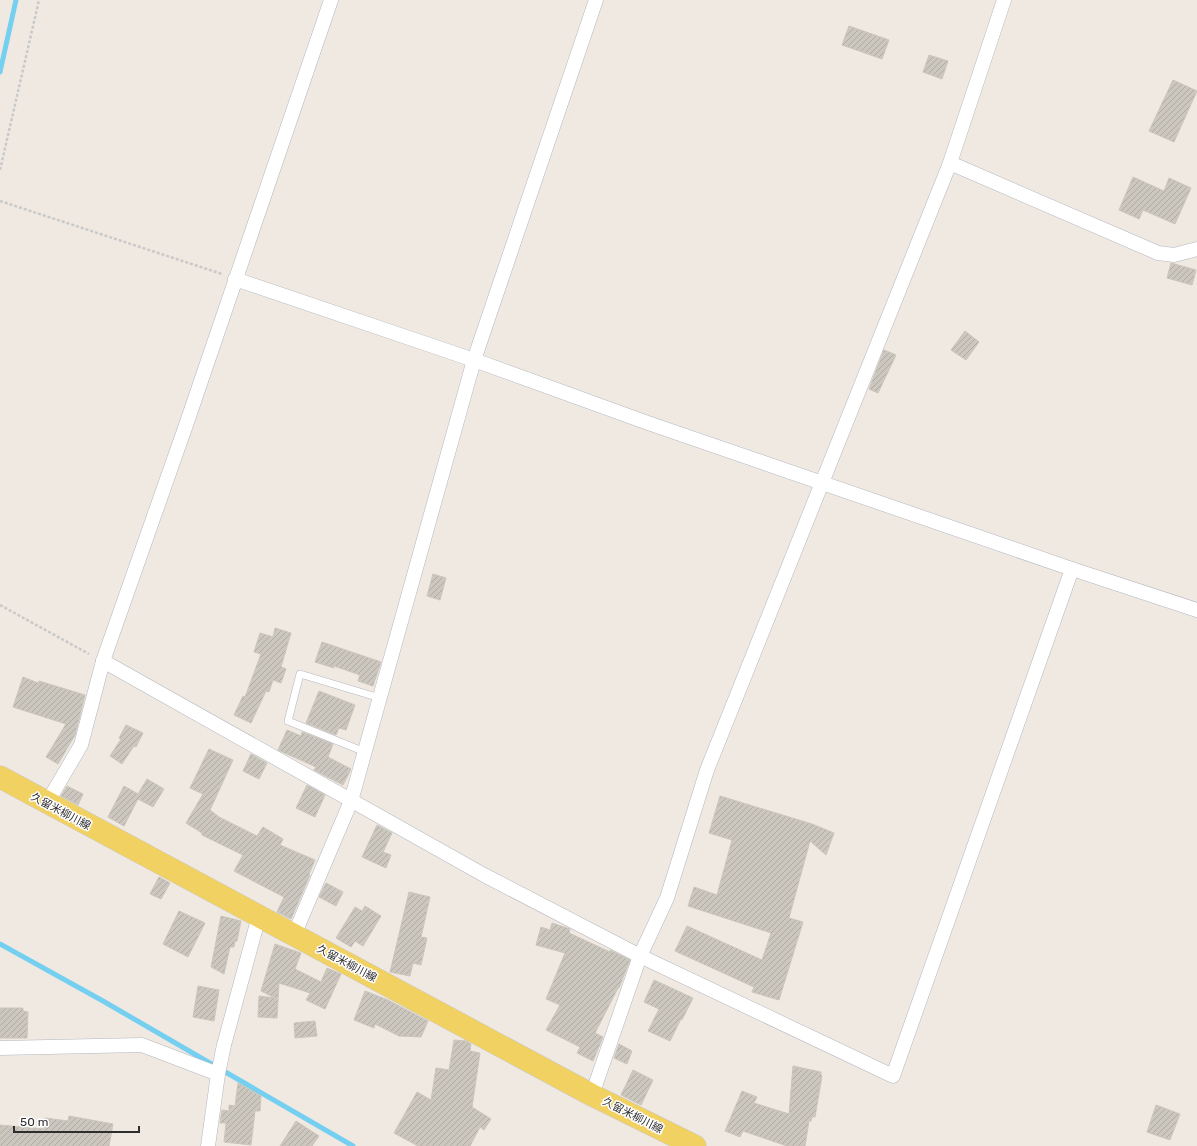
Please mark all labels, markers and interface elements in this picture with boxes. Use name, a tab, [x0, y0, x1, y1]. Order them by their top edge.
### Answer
street label: 久留米柳川線	[29, 790, 93, 833]
street label: 久留米柳川線	[315, 942, 379, 985]
street label: 久留米柳川線	[600, 1095, 665, 1136]
scale bar	[14, 1108, 139, 1134]
text: 50 m	[20, 1115, 48, 1129]

